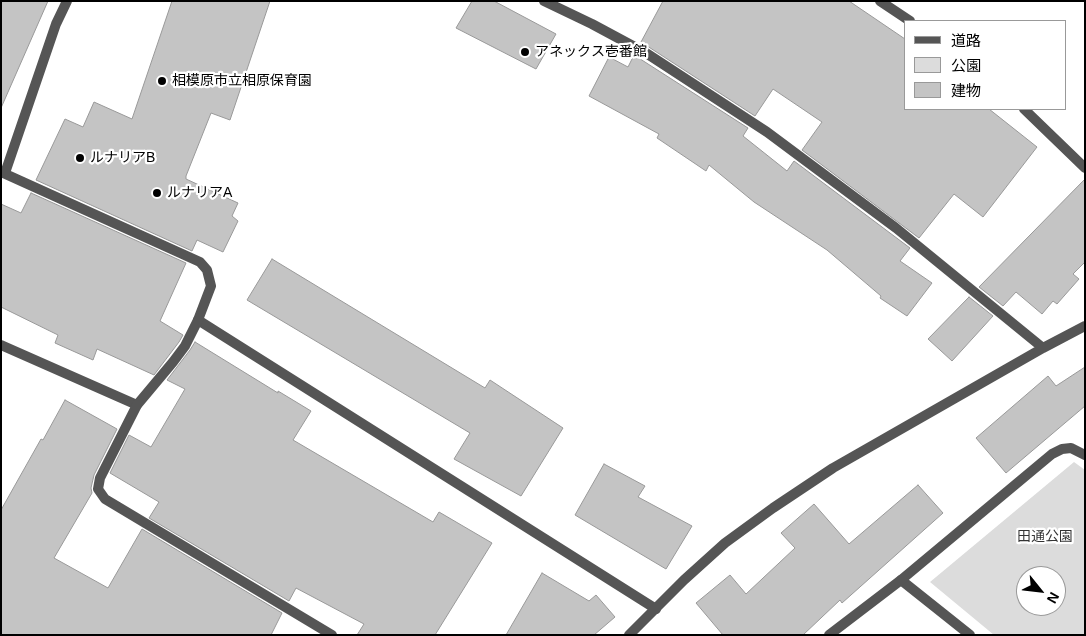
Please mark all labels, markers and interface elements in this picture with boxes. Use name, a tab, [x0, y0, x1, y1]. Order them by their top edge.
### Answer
legend	[904, 20, 1066, 110]
text: 道路	[951, 32, 981, 49]
place label: アネックス壱番館	[535, 44, 647, 60]
marker: アネックス壱番館	[519, 46, 531, 58]
text: 公園	[951, 57, 981, 74]
place label: 相模原市立相原保育園	[172, 73, 312, 89]
marker: 相模原市立相原保育園	[156, 75, 168, 87]
text: 建物	[951, 82, 981, 99]
place label: ルナリアB	[90, 150, 155, 166]
marker: ルナリアB	[74, 152, 86, 164]
place label: ルナリアA	[167, 185, 232, 201]
marker: ルナリアA	[151, 187, 163, 199]
park label: 田通公園	[1017, 529, 1073, 545]
north arrow	[1016, 566, 1066, 616]
text: N	[1044, 589, 1063, 606]

